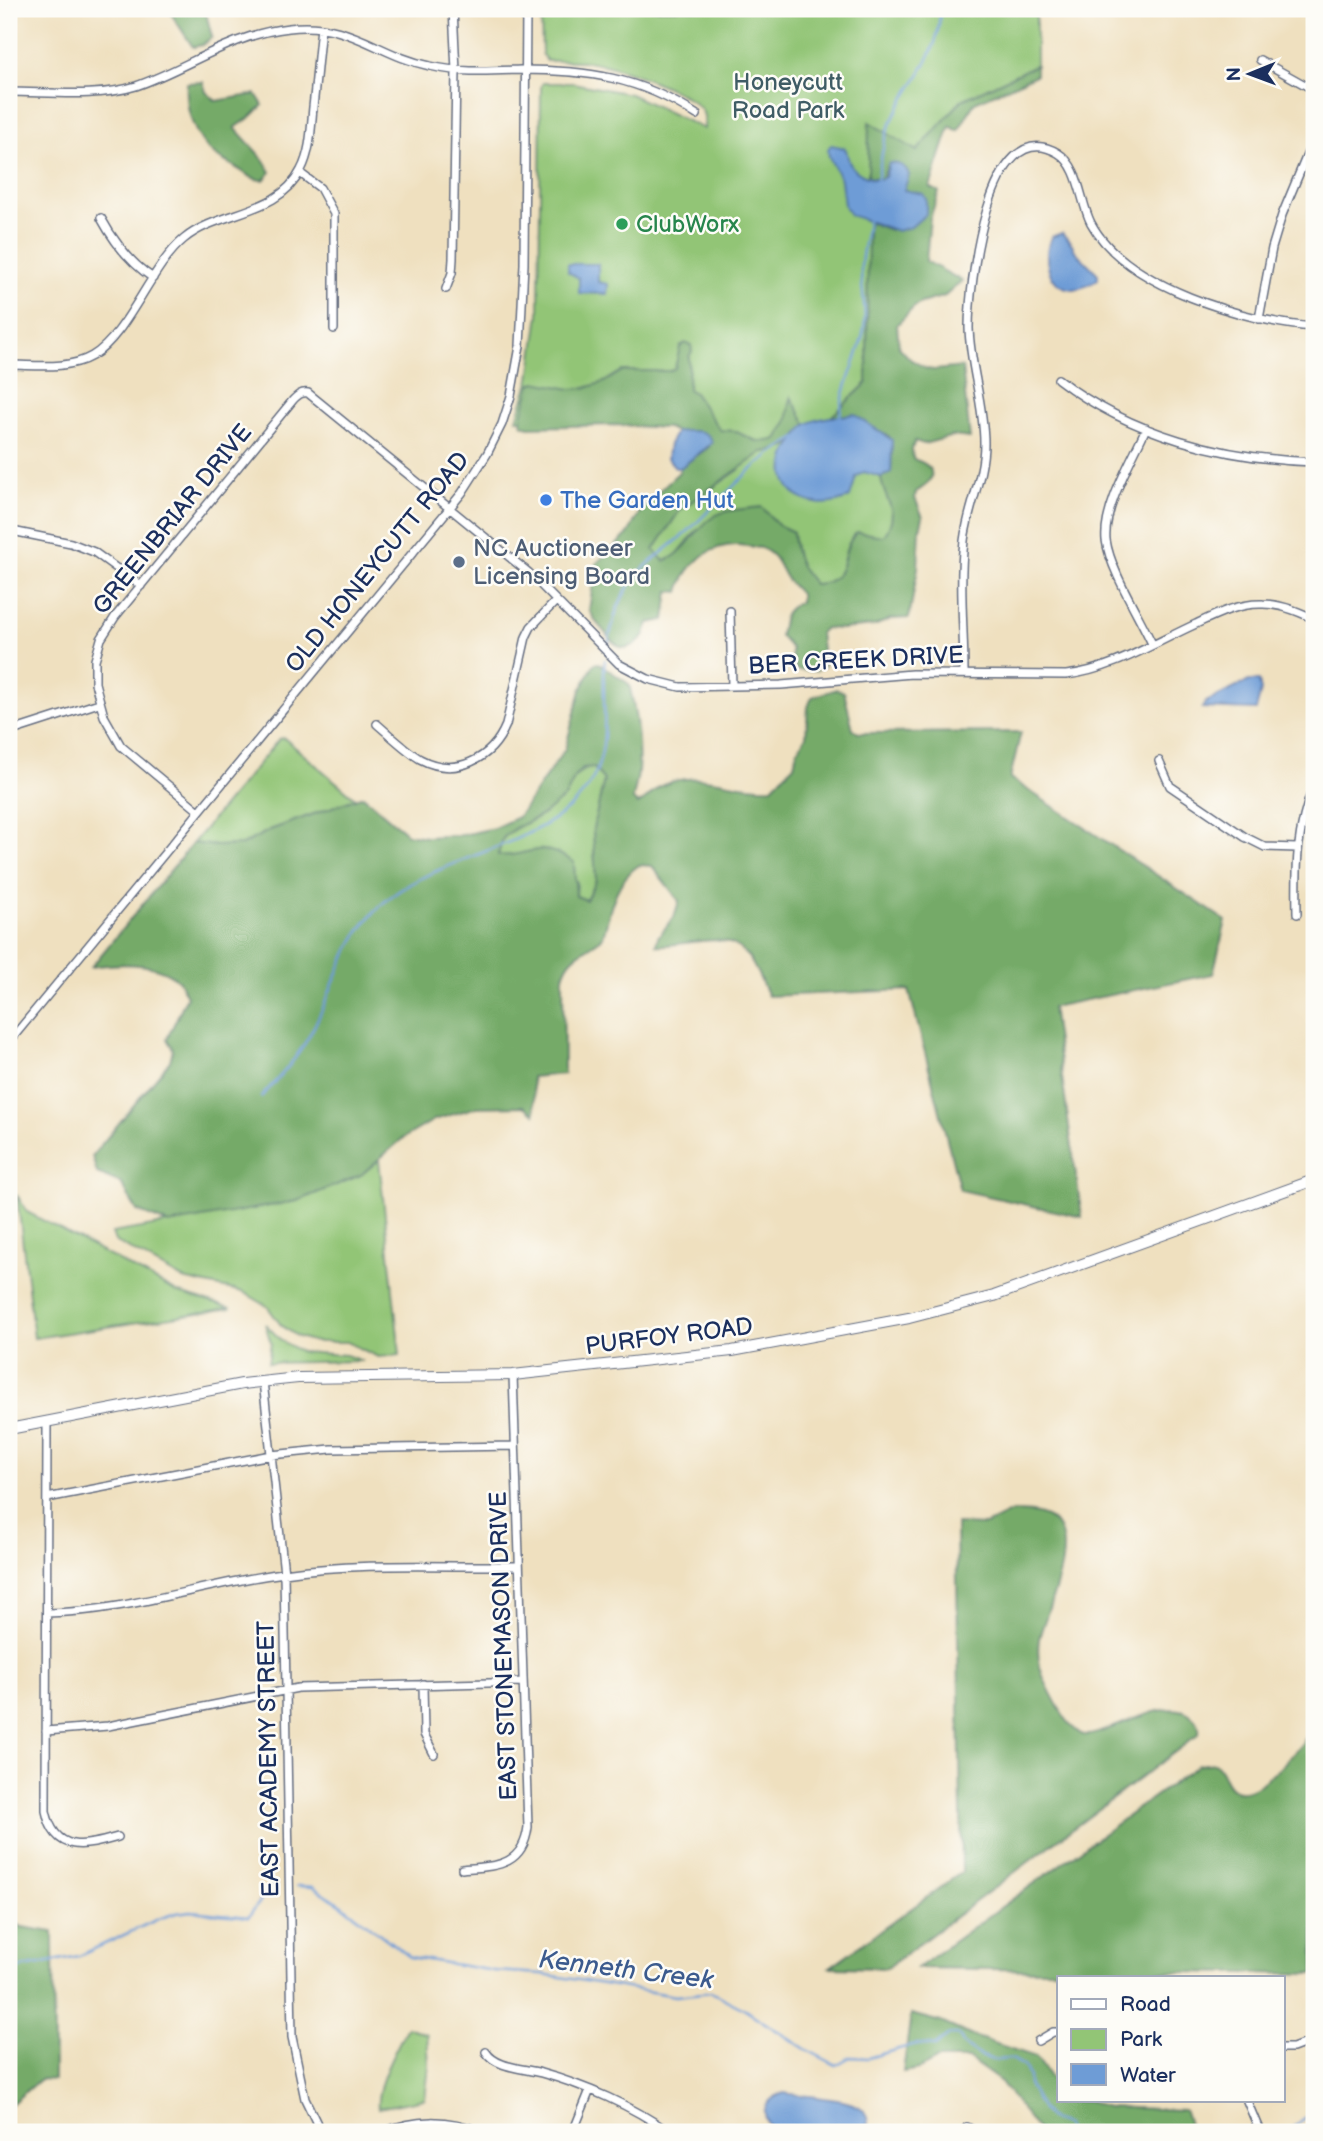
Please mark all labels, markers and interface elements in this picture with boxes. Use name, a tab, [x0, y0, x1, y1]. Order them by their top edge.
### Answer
north arrow	[1214, 38, 1284, 108]
text: N	[1223, 67, 1246, 82]
park label: Honeycutt Road Park	[732, 68, 845, 125]
place label: ClubWorx	[636, 210, 739, 239]
marker: ClubWorx	[614, 216, 630, 232]
street label: GREENBRIAR DRIVE	[87, 418, 258, 620]
street label: OLD HONEYCUTT ROAD	[279, 446, 475, 678]
place label: The Garden Hut	[560, 486, 734, 515]
marker: The Garden Hut	[538, 492, 554, 508]
place label: NC Auctioneer Licensing Board	[473, 534, 650, 591]
marker: NC Auctioneer Licensing Board	[451, 554, 467, 570]
street label: BER CREEK DRIVE	[747, 640, 965, 681]
street label: PURFOY ROAD	[584, 1312, 755, 1361]
street label: EAST STONEMASON DRIVE	[484, 1491, 523, 1801]
street label: EAST ACADEMY STREET	[252, 1620, 285, 1898]
water label: Kenneth Creek	[537, 1944, 716, 1997]
legend	[1057, 1976, 1284, 2102]
text: Road	[1120, 1992, 1171, 2017]
text: Park	[1120, 2027, 1163, 2052]
text: Water	[1120, 2063, 1176, 2088]

